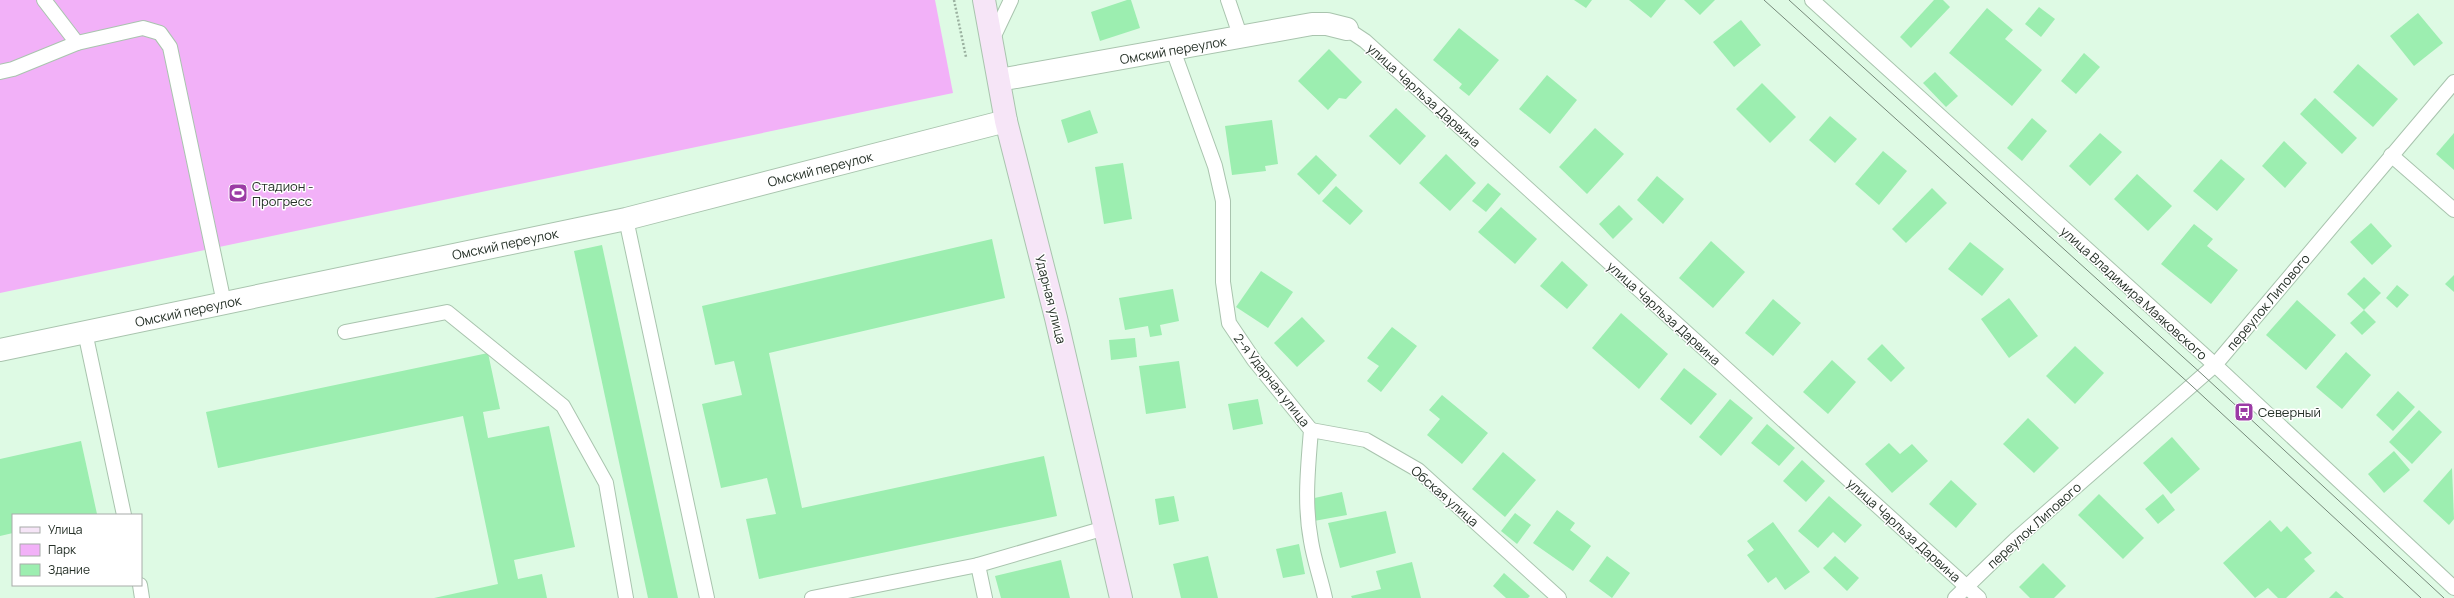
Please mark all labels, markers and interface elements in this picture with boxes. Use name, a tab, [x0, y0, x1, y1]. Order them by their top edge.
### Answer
street label: Омский переулок	[1118, 32, 1228, 68]
street label: улица Чарльза Дарвина	[1363, 39, 1485, 151]
street label: Омский переулок	[766, 147, 875, 191]
place label: Стадион - Прогресс	[252, 177, 313, 210]
sports icon: Стадион - Прогресс	[227, 182, 249, 204]
street label: улица Владимира Маяковского	[2057, 222, 2212, 364]
street label: Омский переулок	[450, 224, 560, 264]
street label: переулок Липового	[2222, 250, 2314, 354]
street label: Ударная улица	[1031, 253, 1071, 345]
street label: улица Чарльза Дарвина	[1603, 257, 1725, 369]
street label: Омский переулок	[133, 291, 243, 331]
street label: 2-я Ударная улица	[1230, 330, 1314, 430]
bus stop icon: Северный	[2233, 401, 2255, 423]
place label: Северный	[2258, 403, 2321, 421]
street label: Обская улица	[1407, 462, 1483, 530]
street label: улица Чарльза Дарвина	[1843, 474, 1965, 586]
street label: переулок Липового	[1983, 478, 2085, 572]
legend	[12, 514, 142, 586]
text: Улица	[48, 521, 82, 538]
text: Парк	[48, 541, 77, 558]
text: Здание	[48, 561, 90, 578]

